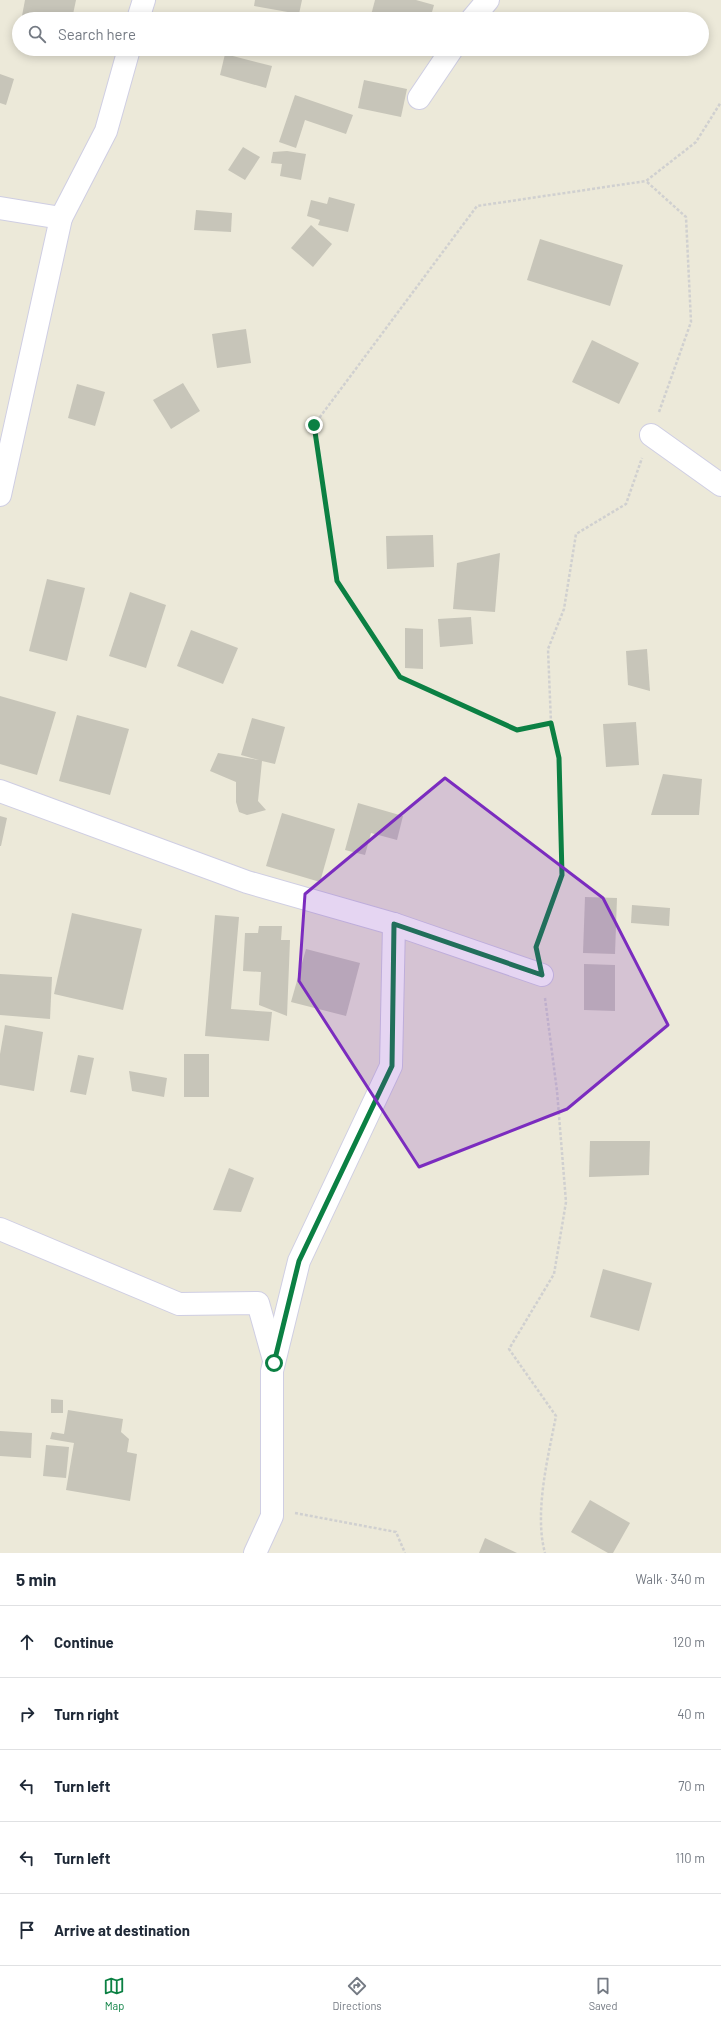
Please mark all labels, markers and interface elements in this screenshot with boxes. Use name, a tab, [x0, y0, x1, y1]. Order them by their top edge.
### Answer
search box	[12, 12, 709, 56]
icon: search	[26, 23, 48, 45]
text: Search here	[58, 25, 136, 43]
route end	[305, 416, 323, 434]
route start	[265, 1354, 283, 1372]
text: 5 min	[16, 1569, 56, 1589]
text: Walk · 340 m	[636, 1571, 705, 1587]
icon: ahead	[16, 1631, 38, 1653]
text: Continue	[54, 1633, 114, 1651]
text: 120 m	[673, 1634, 705, 1650]
icon: right	[16, 1703, 38, 1725]
text: Turn right	[54, 1705, 119, 1723]
text: 40 m	[677, 1706, 705, 1722]
icon: left	[16, 1775, 38, 1797]
text: Turn left	[54, 1777, 110, 1795]
text: 70 m	[678, 1778, 705, 1794]
icon: left	[16, 1847, 38, 1869]
text: Turn left	[54, 1849, 110, 1867]
text: 110 m	[675, 1850, 705, 1866]
icon: arrive	[16, 1919, 38, 1941]
text: Arrive at destination	[54, 1921, 190, 1939]
tab: Map	[103, 1975, 125, 2012]
tab: Directions	[332, 1975, 382, 2012]
tab: Saved	[589, 1975, 618, 2012]

